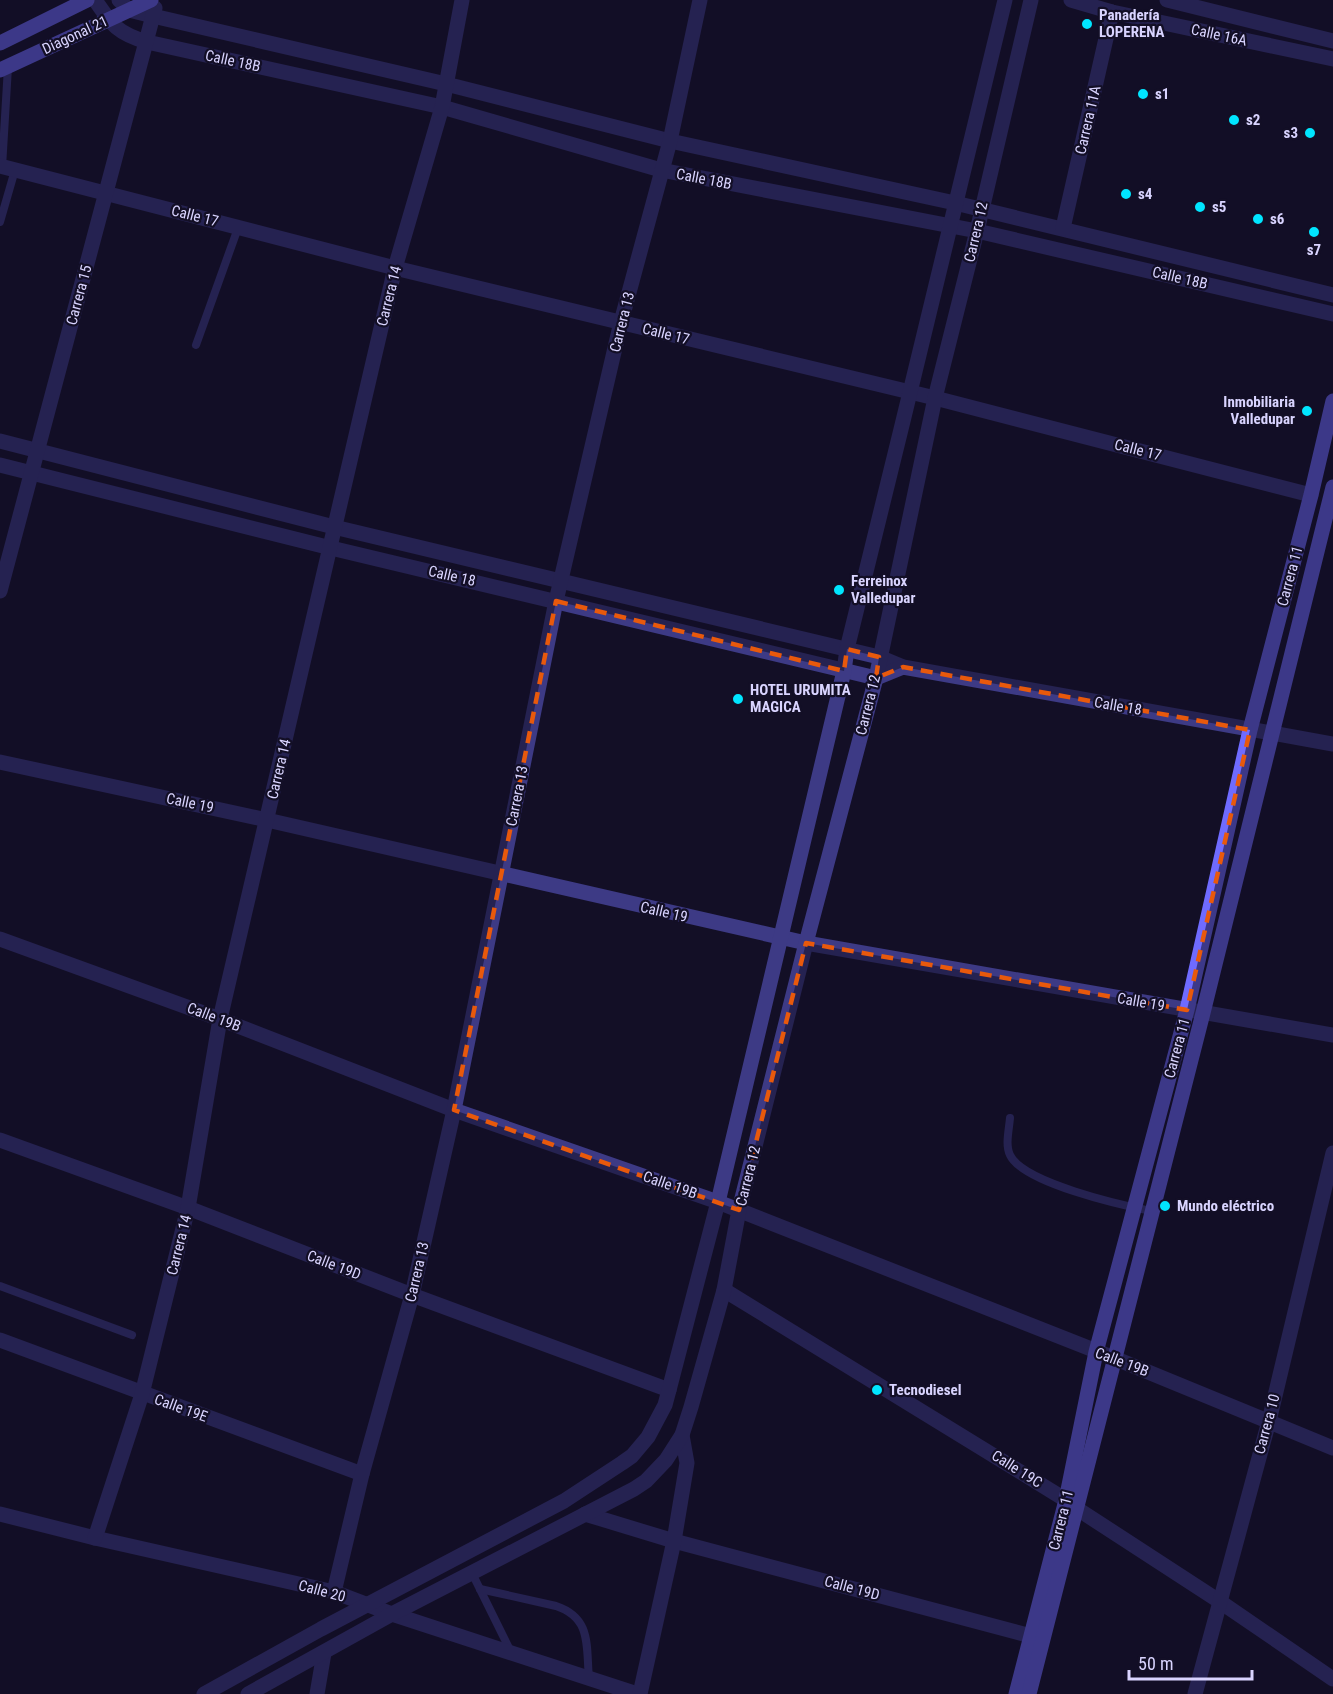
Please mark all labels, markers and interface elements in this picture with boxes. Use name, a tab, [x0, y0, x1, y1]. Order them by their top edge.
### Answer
place label: Panadería LOPERENA	[1099, 6, 1165, 41]
street label: Diagonal 21	[39, 12, 111, 58]
marker: Panadería LOPERENA	[1080, 17, 1094, 31]
street label: Calle 16A	[1189, 20, 1249, 50]
street label: Calle 18B	[204, 46, 262, 76]
street label: Carrera 11A	[1071, 83, 1105, 156]
place label: s1	[1155, 85, 1169, 103]
marker: s1	[1136, 87, 1150, 101]
place label: s2	[1246, 111, 1260, 129]
marker: s2	[1227, 113, 1241, 127]
place label: s3	[1284, 124, 1298, 142]
marker: s3	[1303, 126, 1317, 140]
street label: Calle 18B	[675, 165, 733, 193]
place label: s4	[1138, 185, 1153, 203]
marker: s4	[1119, 187, 1133, 201]
place label: s5	[1212, 198, 1226, 216]
street label: Carrera 12	[960, 200, 992, 264]
marker: s5	[1193, 200, 1207, 214]
street label: Calle 17	[170, 201, 220, 231]
place label: s6	[1270, 210, 1285, 228]
marker: s6	[1251, 212, 1265, 226]
marker: s7	[1307, 225, 1321, 239]
place label: s7	[1307, 241, 1321, 259]
street label: Carrera 15	[62, 263, 96, 327]
street label: Calle 18B	[1151, 263, 1209, 293]
street label: Carrera 14	[373, 264, 405, 328]
street label: Carrera 13	[606, 290, 638, 354]
street label: Calle 17	[641, 319, 691, 349]
place label: Inmobiliaria Valledupar	[1223, 393, 1295, 428]
marker: Inmobiliaria Valledupar	[1300, 404, 1314, 418]
street label: Calle 17	[1113, 435, 1163, 465]
street label: Carrera 11	[1273, 544, 1307, 608]
street label: Calle 18	[427, 562, 477, 590]
place label: Ferreinox Valledupar	[851, 572, 915, 607]
marker: Ferreinox Valledupar	[832, 583, 846, 597]
street label: Carrera 12	[852, 673, 884, 737]
place label: HOTEL URUMITA MAGICA	[750, 681, 851, 716]
marker: HOTEL URUMITA MAGICA	[731, 692, 745, 706]
street label: Calle 18	[1093, 693, 1143, 719]
street label: Carrera 14	[263, 737, 295, 801]
street label: Carrera 13	[502, 764, 532, 828]
street label: Calle 19	[165, 789, 215, 817]
street label: Calle 19	[639, 898, 689, 926]
street label: Calle 19	[1116, 989, 1166, 1015]
street label: Calle 19B	[185, 999, 243, 1035]
street label: Carrera 11	[1160, 1016, 1194, 1080]
street label: Carrera 12	[732, 1144, 764, 1208]
street label: Calle 19B	[641, 1167, 699, 1203]
place label: Mundo eléctrico	[1177, 1197, 1274, 1215]
marker: Mundo eléctrico	[1158, 1199, 1172, 1213]
street label: Carrera 14	[163, 1213, 195, 1277]
street label: Carrera 13	[401, 1240, 433, 1304]
street label: Calle 19D	[304, 1246, 364, 1284]
street label: Calle 19B	[1093, 1344, 1151, 1380]
place label: Tecnodiesel	[889, 1381, 962, 1399]
marker: Tecnodiesel	[870, 1383, 884, 1397]
street label: Calle 19E	[152, 1390, 210, 1426]
street label: Carrera 10	[1250, 1392, 1284, 1456]
street label: Calle 19C	[988, 1446, 1046, 1492]
street label: Carrera 11	[1045, 1488, 1077, 1552]
street label: Calle 19D	[822, 1572, 882, 1604]
street label: Calle 20	[297, 1576, 347, 1606]
scale bar	[1129, 1643, 1252, 1681]
text: 50 m	[1138, 1653, 1173, 1674]

